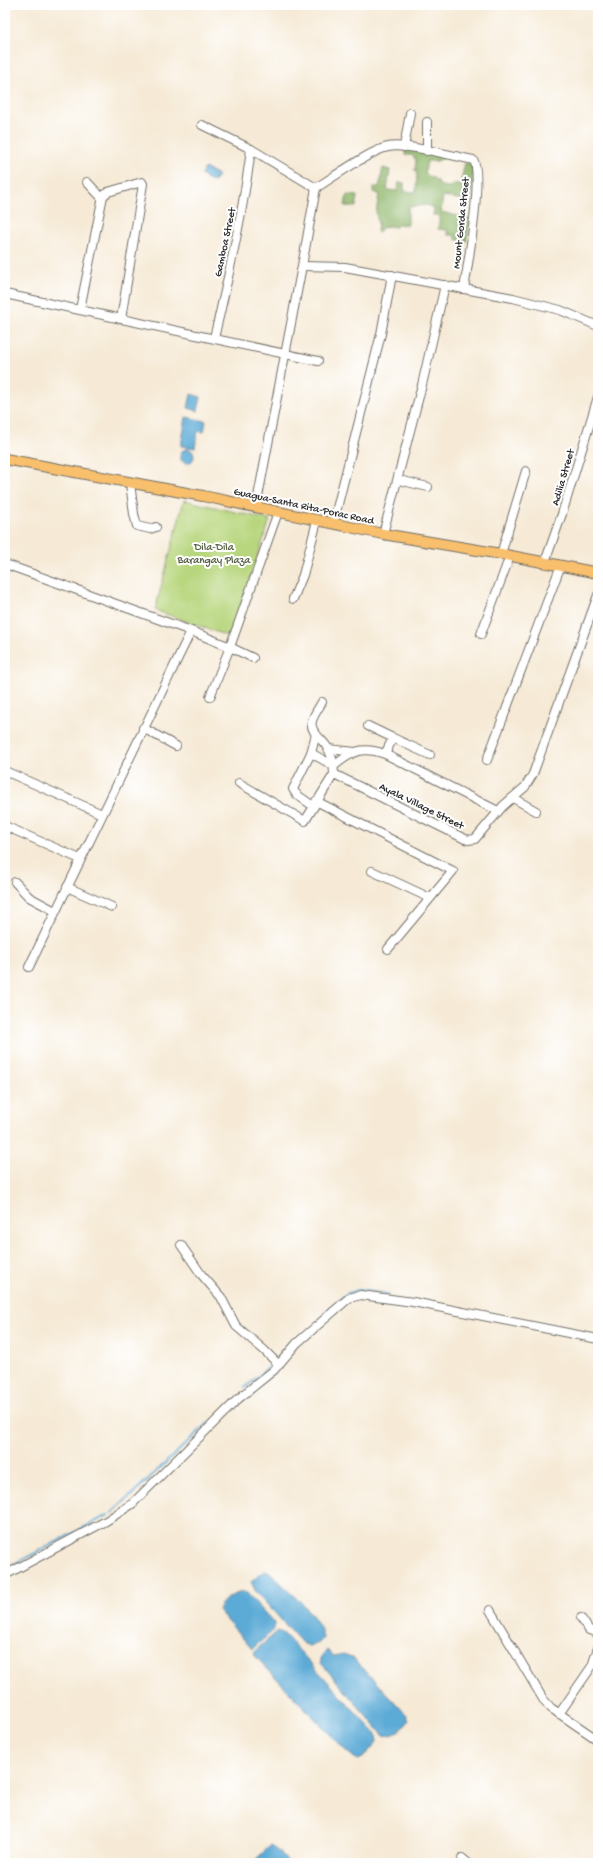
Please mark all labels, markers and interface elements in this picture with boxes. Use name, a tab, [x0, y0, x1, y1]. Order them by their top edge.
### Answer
street label: Mount Gorda Street	[451, 175, 473, 270]
street label: Gamboa Street	[213, 205, 239, 278]
street label: Adilia Street	[550, 446, 578, 507]
street label: Guagua-Santa Rita-Porac Road	[232, 486, 376, 528]
park label: Dila-Dila Barangay Plaza	[177, 542, 251, 567]
street label: Ayala Village Street	[377, 781, 467, 833]

